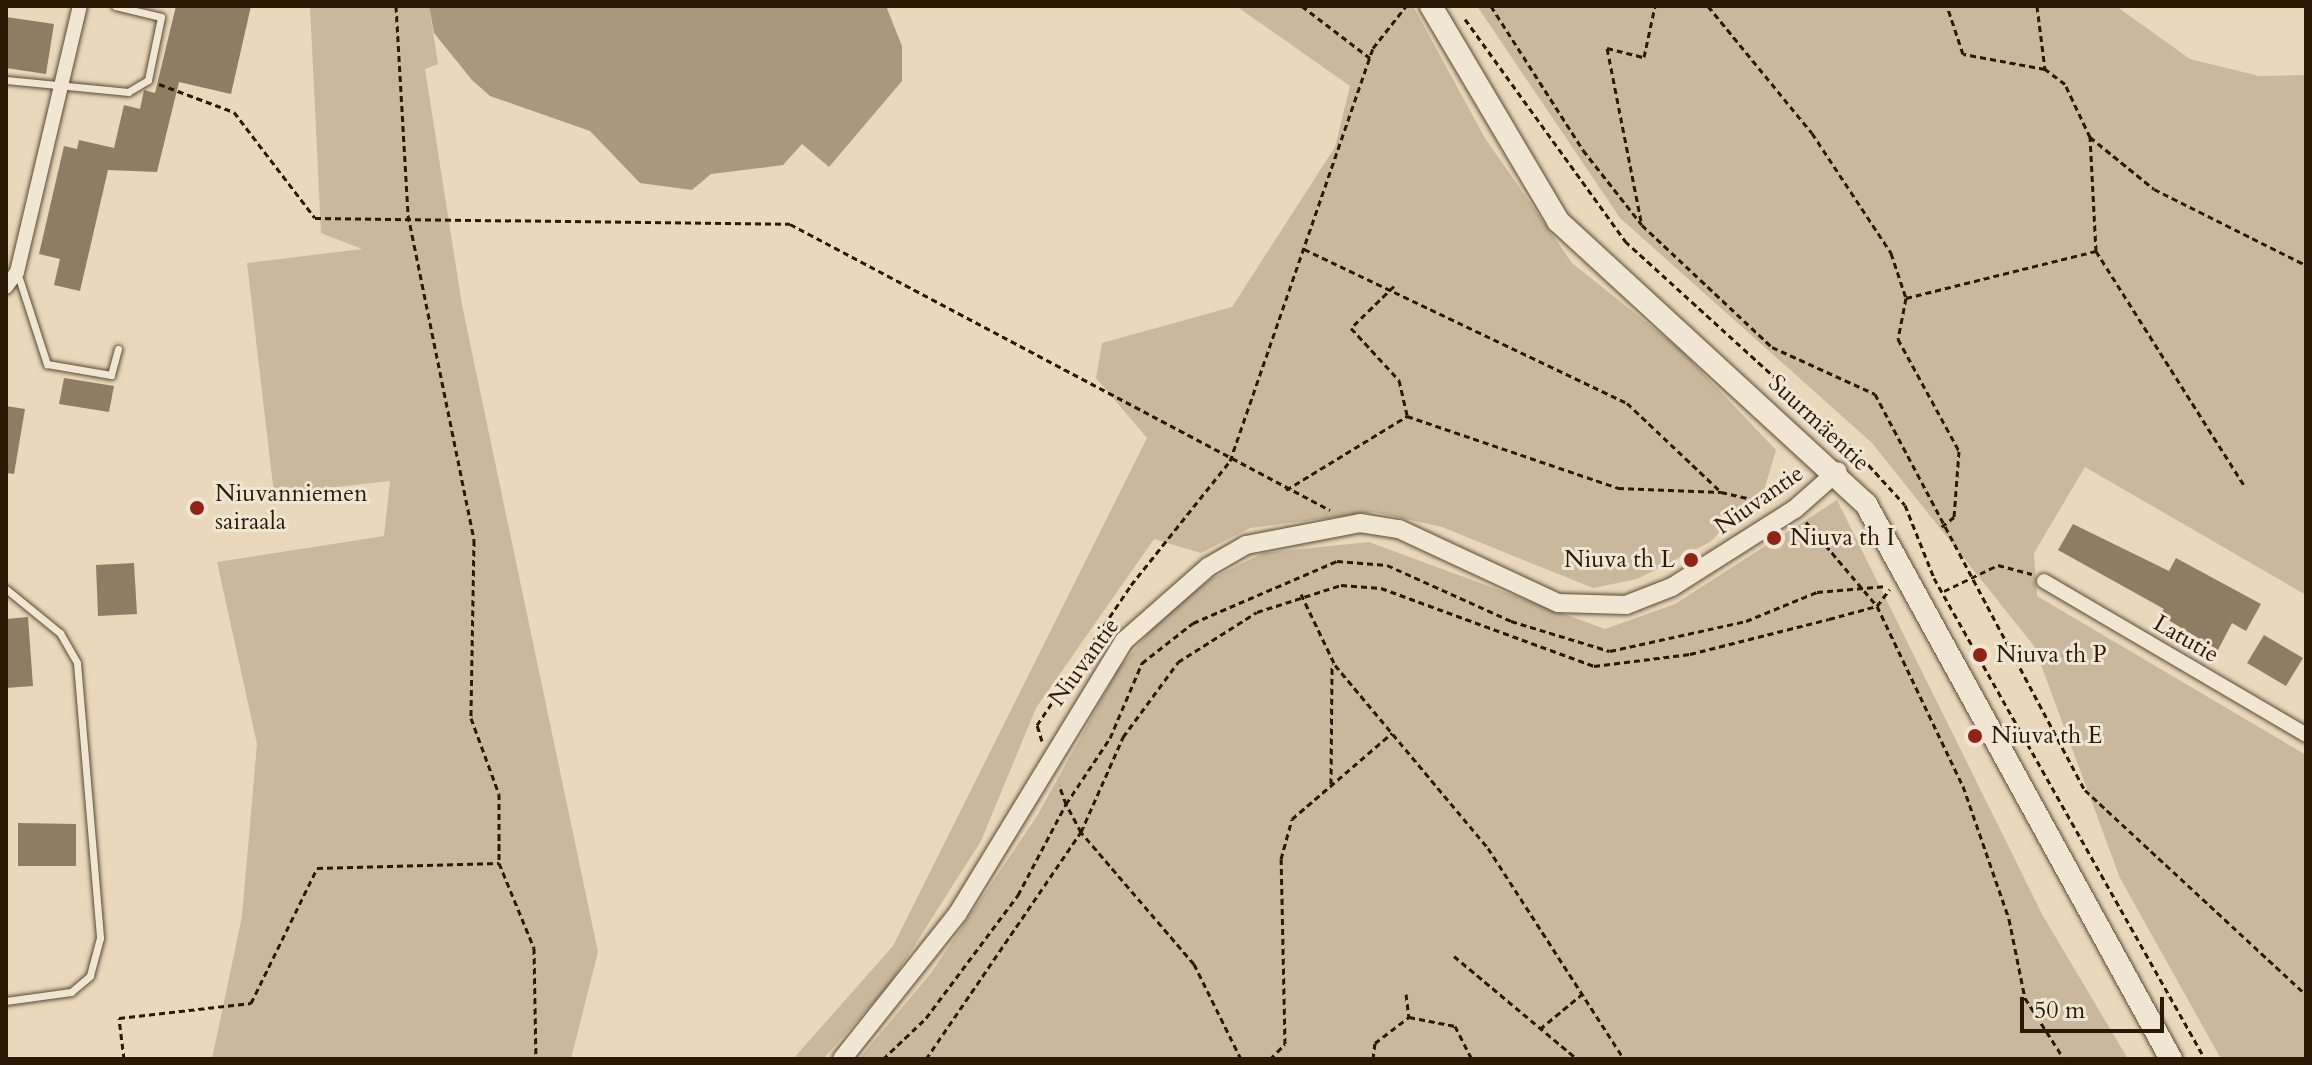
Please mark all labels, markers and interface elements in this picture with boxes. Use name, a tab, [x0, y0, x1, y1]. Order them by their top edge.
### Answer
street label: Suurmäentie	[1762, 369, 1876, 477]
street label: Niuvantie	[1709, 459, 1809, 541]
place label: Niuvanniemen sairaala	[215, 480, 368, 536]
marker: Niuvanniemen sairaala	[186, 497, 208, 519]
place label: Niuva th I	[1790, 524, 1895, 552]
marker: Niuva th I	[1765, 529, 1783, 547]
place label: Niuva th L	[1564, 546, 1675, 574]
marker: Niuva th L	[1682, 551, 1700, 569]
street label: Latutie	[2148, 609, 2224, 669]
street label: Niuvantie	[1042, 612, 1126, 712]
place label: Niuva th P	[1996, 641, 2107, 669]
marker: Niuva th P	[1971, 646, 1989, 664]
place label: Niuva th E	[1991, 722, 2102, 750]
marker: Niuva th E	[1966, 727, 1984, 745]
scale bar	[2024, 981, 2168, 1031]
text: 50 m	[2034, 994, 2085, 1027]

